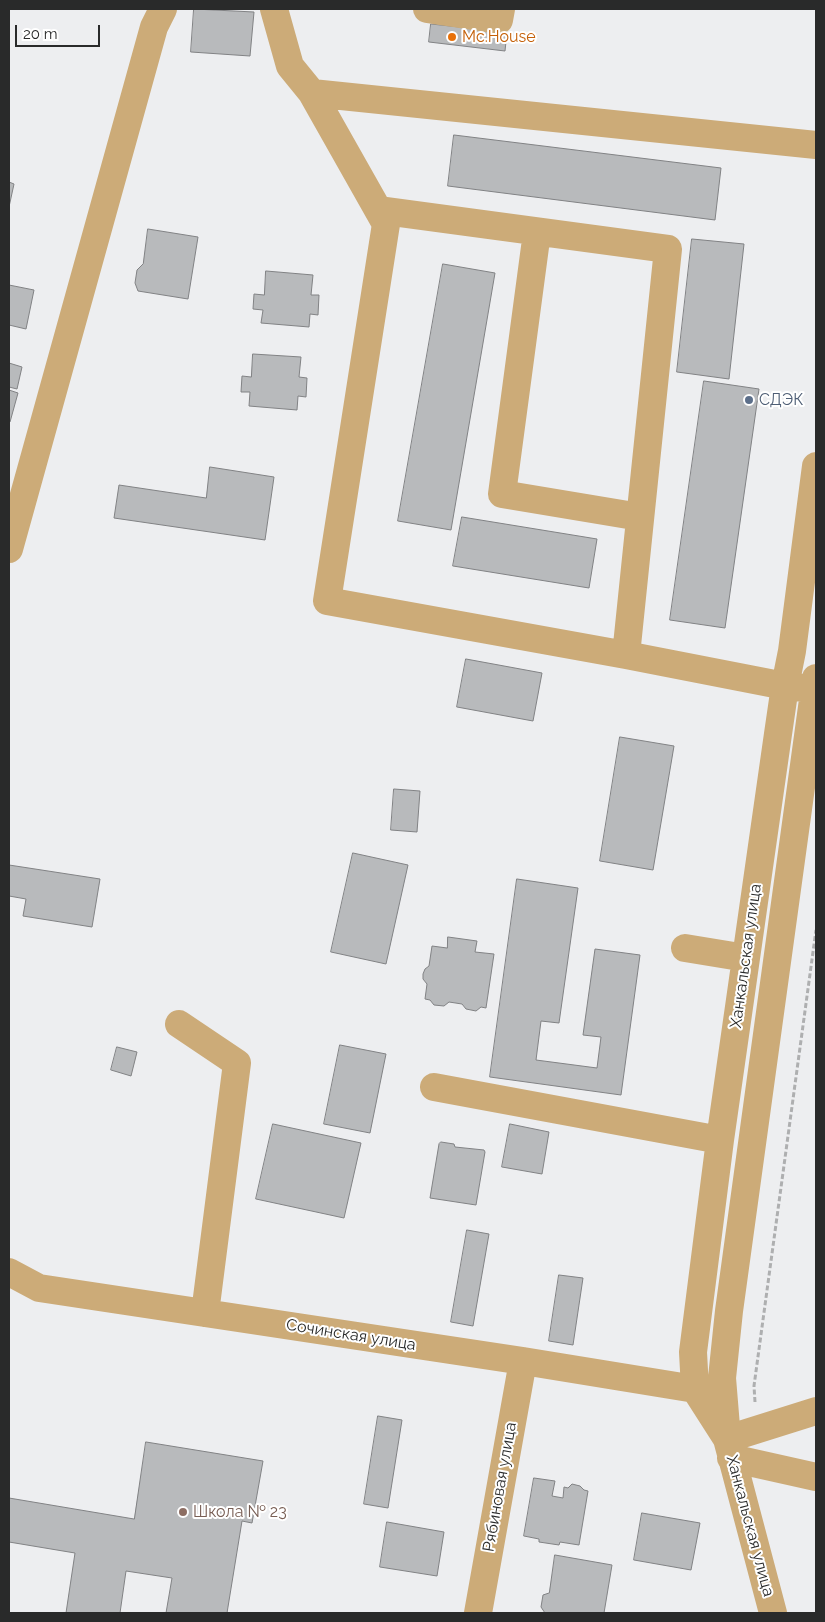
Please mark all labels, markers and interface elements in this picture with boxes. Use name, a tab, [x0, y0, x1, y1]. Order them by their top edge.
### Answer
scale bar	[18, 15, 102, 47]
text: 20 m	[23, 25, 58, 43]
place label: Mc.House	[462, 27, 536, 47]
marker: Mc.House	[446, 31, 458, 43]
place label: СДЭК	[759, 390, 803, 410]
marker: СДЭК	[743, 394, 755, 406]
street label: Ханкальская улица	[726, 883, 766, 1029]
street label: Сочинская улица	[285, 1315, 417, 1355]
street label: Рябиновая улица	[479, 1421, 521, 1553]
street label: Ханкальская улица	[722, 1453, 778, 1599]
place label: Школа № 23	[193, 1502, 287, 1522]
marker: Школа № 23	[177, 1506, 189, 1518]

